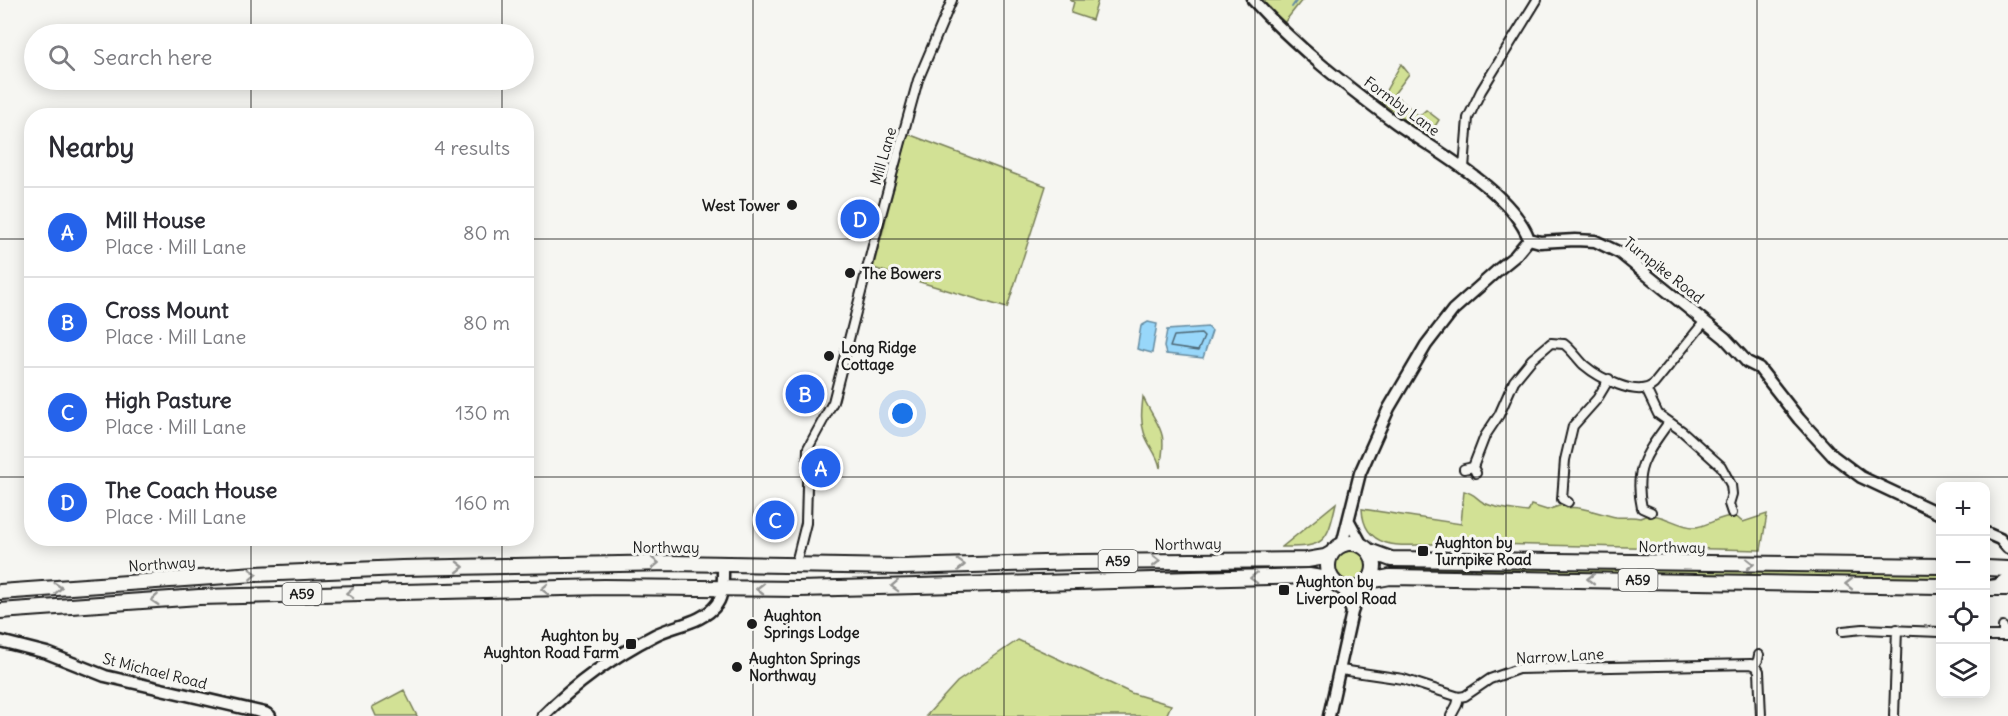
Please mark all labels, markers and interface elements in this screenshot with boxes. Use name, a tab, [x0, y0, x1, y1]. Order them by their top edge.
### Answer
search box	[24, 24, 534, 90]
icon: search	[45, 41, 78, 74]
text: Search here	[93, 43, 212, 71]
street label: Formby Lane	[1360, 72, 1444, 140]
street label: Mill Lane	[866, 125, 900, 187]
text: Nearby	[48, 131, 134, 164]
text: 4 results	[434, 135, 510, 160]
place label: West Tower	[702, 196, 781, 215]
pin: D	[840, 196, 880, 242]
marker: West Tower	[785, 198, 799, 212]
text: Mill House	[105, 206, 206, 234]
text: A	[61, 220, 74, 245]
text: 80 m	[463, 220, 510, 245]
street label: Turnpike Road	[1620, 233, 1708, 307]
text: Place · Mill Lane	[105, 234, 246, 259]
place label: The Bowers	[862, 264, 941, 283]
marker: The Bowers	[843, 266, 857, 280]
text: Cross Mount	[105, 296, 229, 324]
text: B	[61, 310, 74, 335]
text: 80 m	[463, 310, 510, 335]
text: Place · Mill Lane	[105, 324, 246, 349]
place label: Long Ridge Cottage	[841, 338, 916, 375]
marker: Long Ridge Cottage	[822, 349, 836, 363]
pin: B	[786, 372, 824, 416]
text: High Pasture	[105, 386, 232, 414]
your location	[888, 399, 917, 428]
text: C	[61, 400, 74, 425]
text: 130 m	[455, 400, 510, 425]
text: Place · Mill Lane	[105, 414, 246, 439]
pin: A	[802, 446, 840, 490]
text: The Coach House	[105, 476, 277, 504]
map controls	[1936, 482, 1990, 698]
button: +	[1936, 482, 1990, 536]
text: D	[60, 490, 75, 515]
text: 160 m	[455, 490, 510, 515]
pin: C	[756, 498, 794, 542]
text: Place · Mill Lane	[105, 504, 246, 529]
place label: Aughton by Turnpike Road	[1435, 533, 1532, 570]
street label: Northway	[1154, 534, 1222, 554]
button: −	[1936, 536, 1990, 590]
street label: Northway	[1638, 537, 1706, 557]
street label: Northway	[632, 538, 700, 557]
marker: Aughton by Turnpike Road	[1416, 544, 1430, 558]
road number: A59	[1098, 550, 1138, 572]
street label: Northway	[128, 552, 196, 576]
one-way arrow	[1151, 555, 1160, 567]
one-way arrow	[651, 557, 660, 570]
one-way arrow	[1746, 558, 1755, 570]
one-way arrow	[956, 559, 965, 571]
one-way arrow	[456, 561, 465, 573]
one-way arrow	[248, 568, 257, 581]
road number: A59	[1618, 569, 1658, 591]
one-way arrow	[1249, 571, 1258, 584]
place label: Aughton by Liverpool Road	[1296, 572, 1397, 609]
one-way arrow	[1587, 573, 1596, 586]
one-way arrow	[1845, 577, 1854, 590]
one-way arrow	[891, 580, 900, 593]
one-way arrow	[54, 582, 63, 595]
road number: A59	[282, 583, 322, 605]
one-way arrow	[541, 583, 550, 595]
one-way arrow	[756, 583, 765, 596]
marker: Aughton by Liverpool Road	[1277, 583, 1291, 597]
one-way arrow	[346, 587, 355, 599]
button: locate	[1936, 590, 1990, 644]
one-way arrow	[151, 593, 160, 606]
place label: Aughton Springs Lodge	[764, 606, 860, 643]
marker: Aughton Springs Lodge	[745, 617, 759, 631]
place label: Aughton by Aughton Road Farm	[484, 626, 619, 663]
marker: Aughton by Aughton Road Farm	[624, 637, 638, 651]
street label: Narrow Lane	[1516, 644, 1604, 668]
button: layers	[1936, 644, 1990, 698]
street label: St Michael Road	[101, 649, 209, 693]
place label: Aughton Springs Northway	[749, 649, 860, 686]
marker: Aughton Springs Northway	[730, 660, 744, 674]

